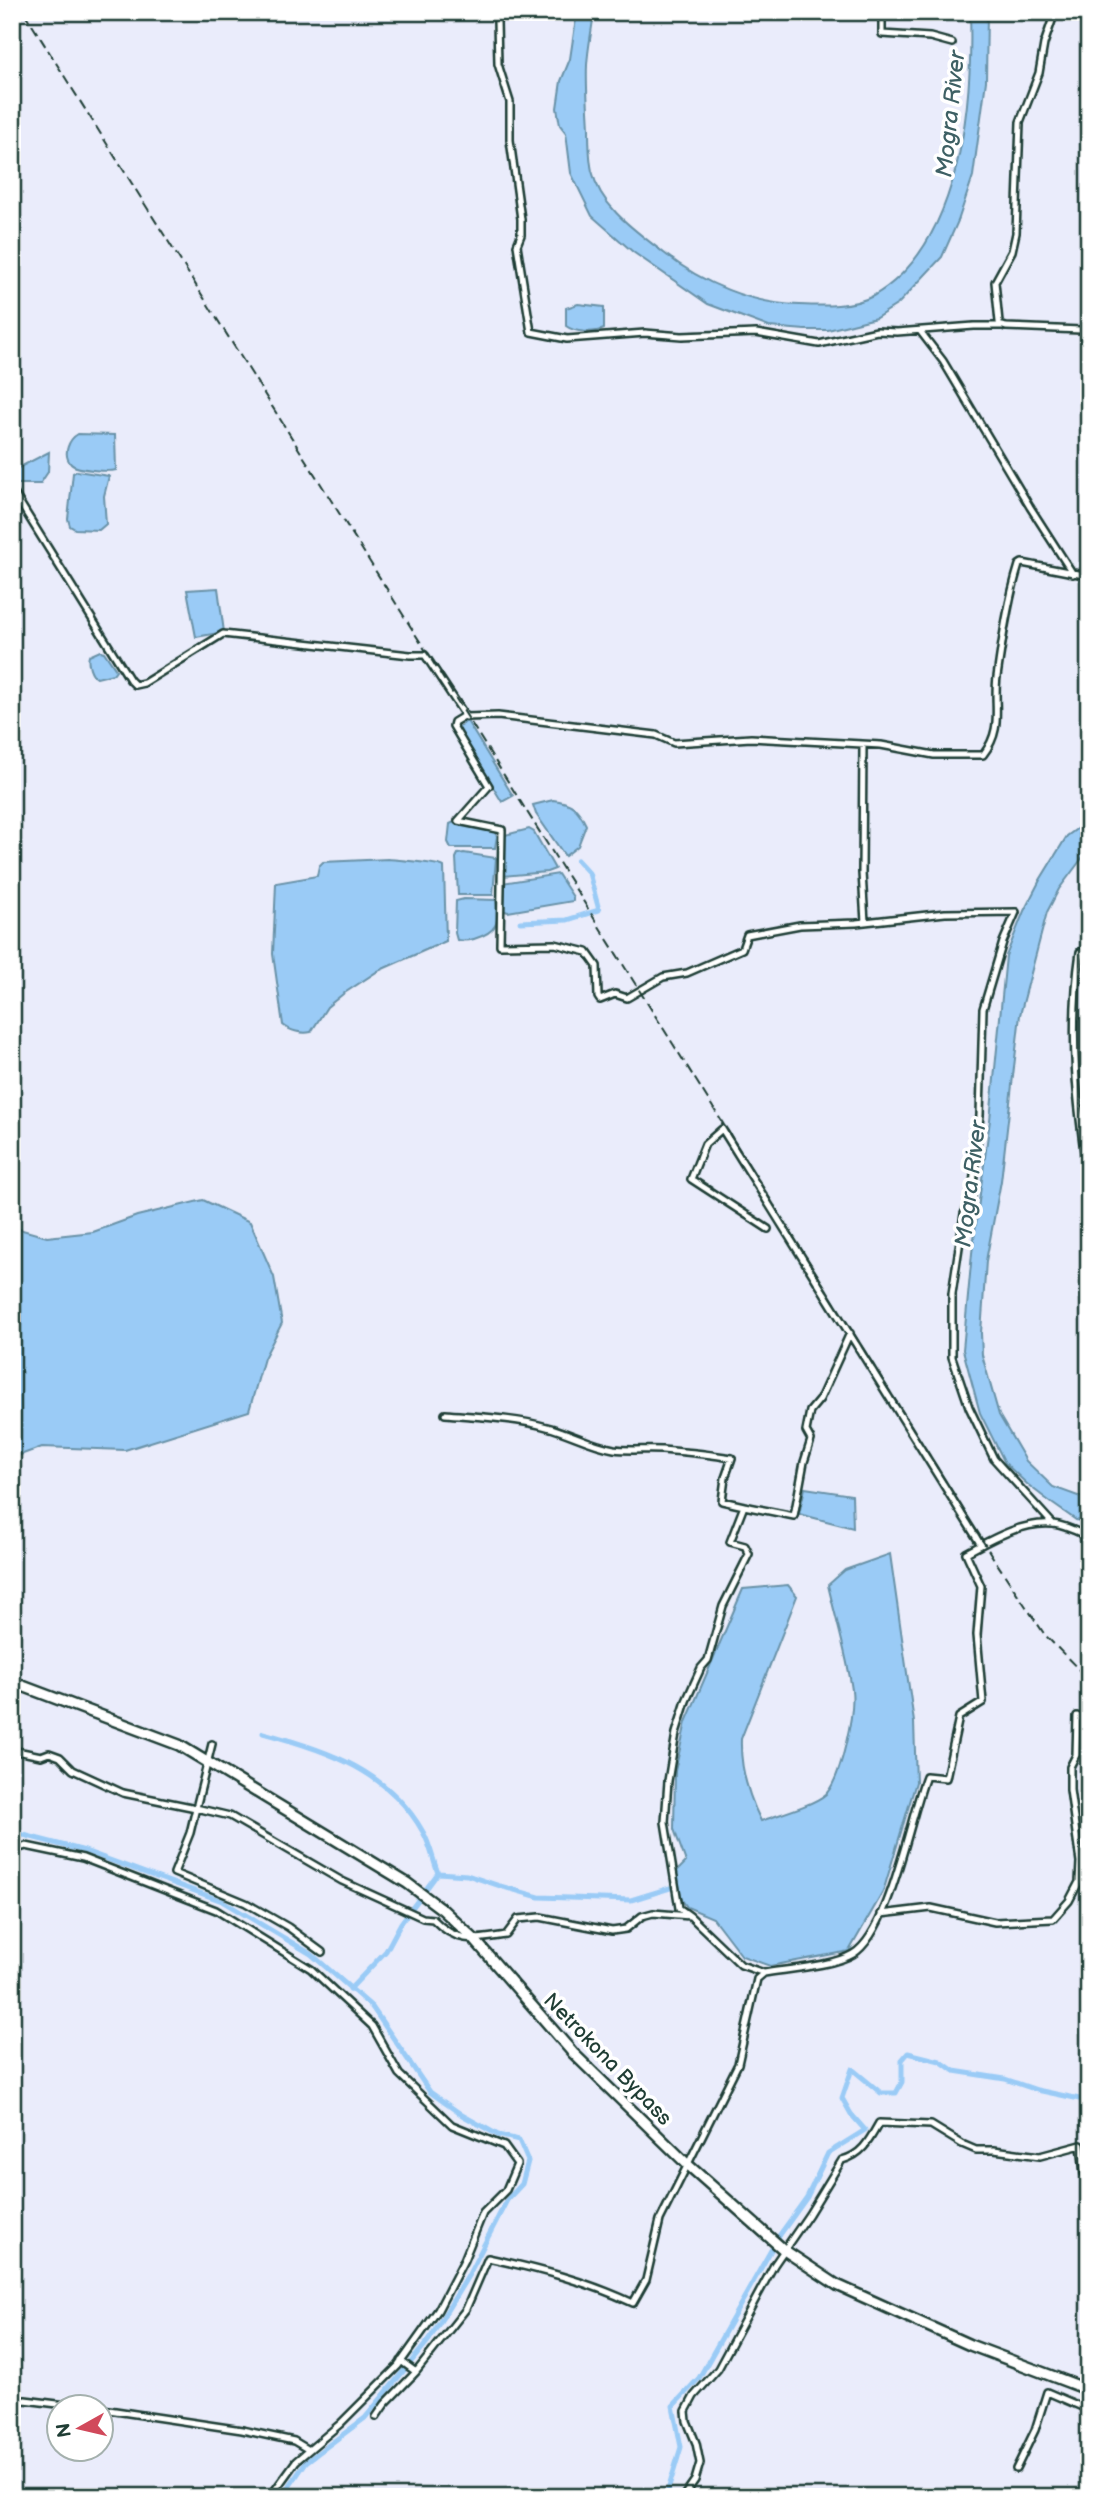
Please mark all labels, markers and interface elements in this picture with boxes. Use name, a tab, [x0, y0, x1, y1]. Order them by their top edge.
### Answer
water label: Mogra River	[930, 48, 972, 179]
water label: Mogra River	[949, 1118, 993, 1249]
street label: Netrokona Bypass	[538, 1988, 677, 2131]
north arrow	[46, 2394, 116, 2464]
text: N	[52, 2421, 77, 2439]

